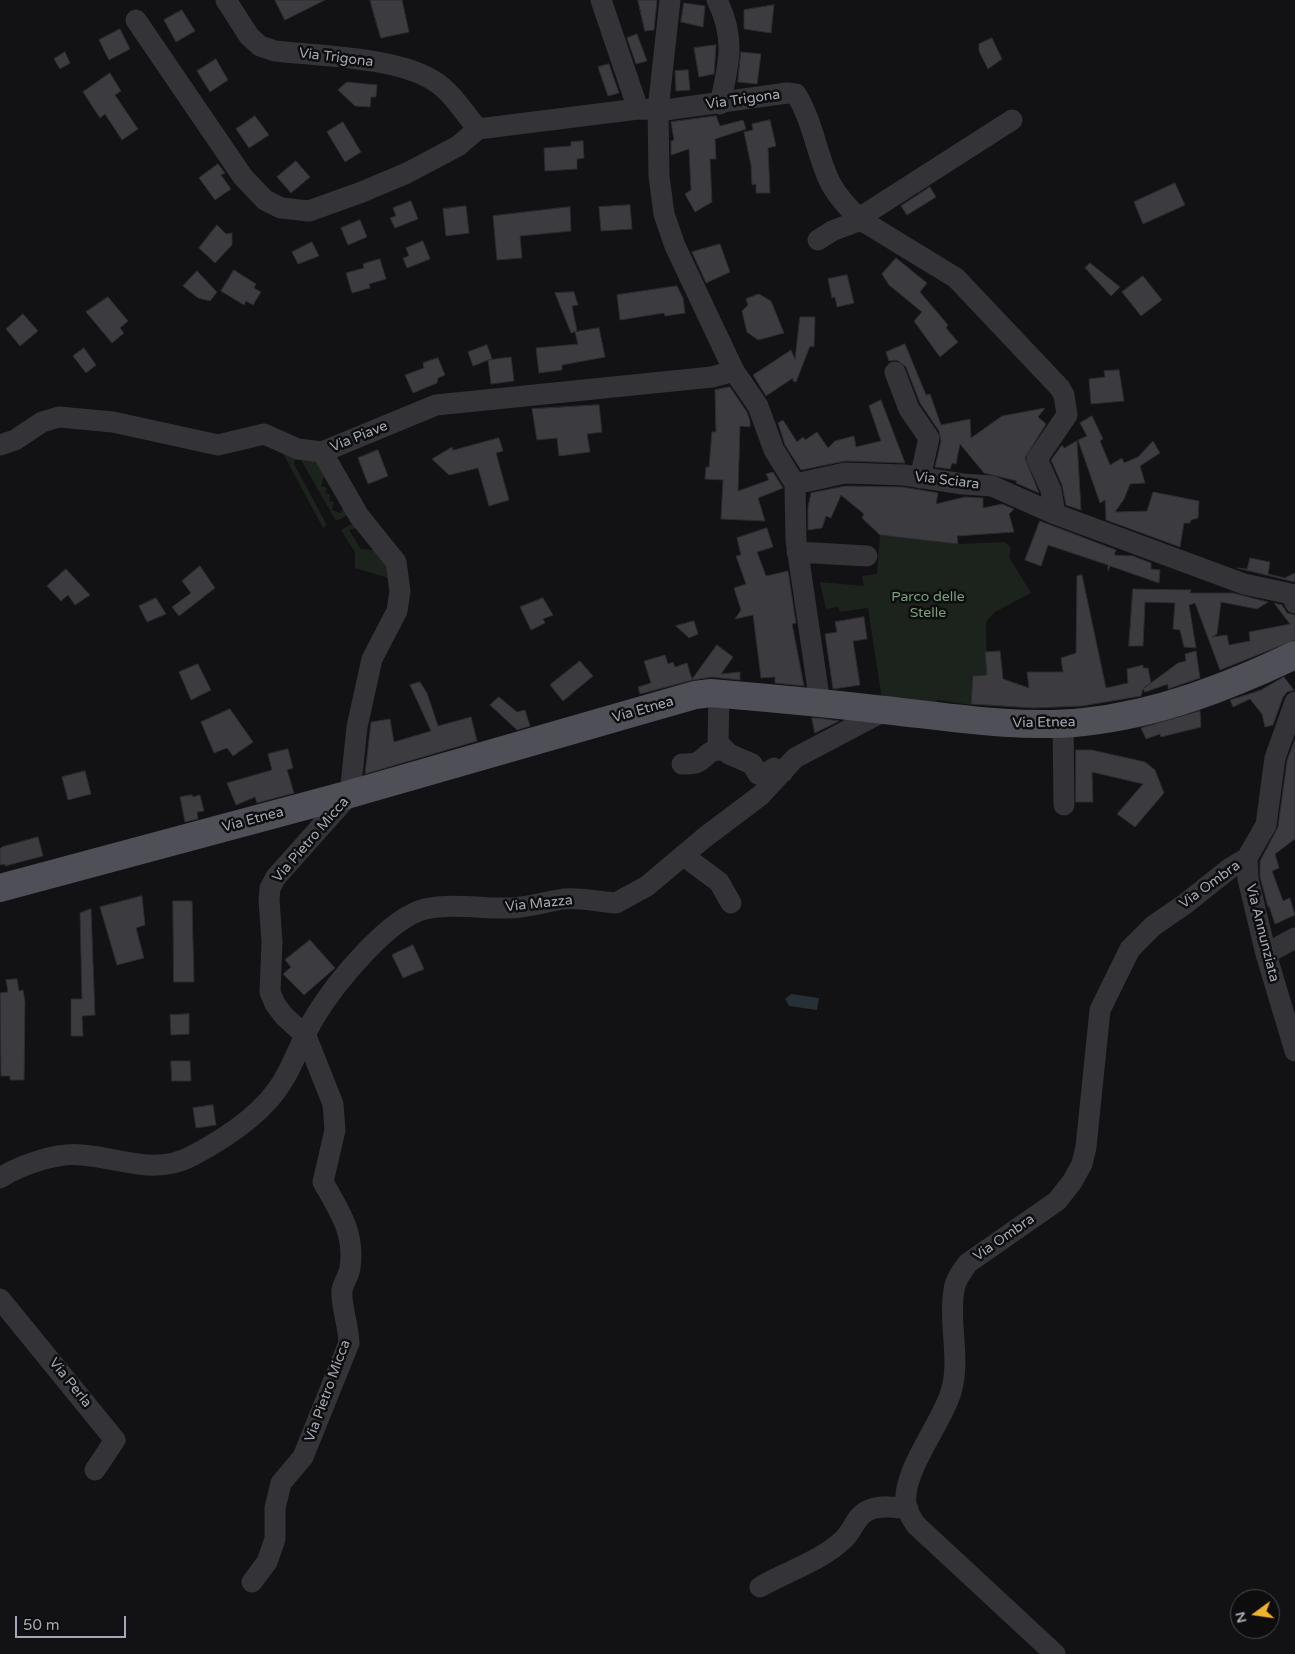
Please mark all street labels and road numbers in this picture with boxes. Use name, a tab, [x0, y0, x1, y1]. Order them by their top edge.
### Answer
street label: Via Trigona	[298, 45, 374, 71]
street label: Via Trigona	[705, 86, 781, 114]
street label: Via Piave	[328, 418, 390, 456]
street label: Via Sciara	[914, 469, 980, 493]
street label: Via Etnea	[610, 693, 676, 727]
street label: Via Etnea	[1012, 714, 1076, 732]
street label: Via Pietro Micca	[269, 794, 353, 886]
street label: Via Etnea	[220, 804, 286, 836]
street label: Via Ombra	[1176, 857, 1244, 913]
street label: Via Annunziata	[1242, 882, 1282, 984]
street label: Via Mazza	[504, 892, 574, 916]
street label: Via Ombra	[970, 1211, 1038, 1265]
street label: Via Pietro Micca	[302, 1338, 354, 1444]
street label: Via Perla	[45, 1355, 95, 1411]

